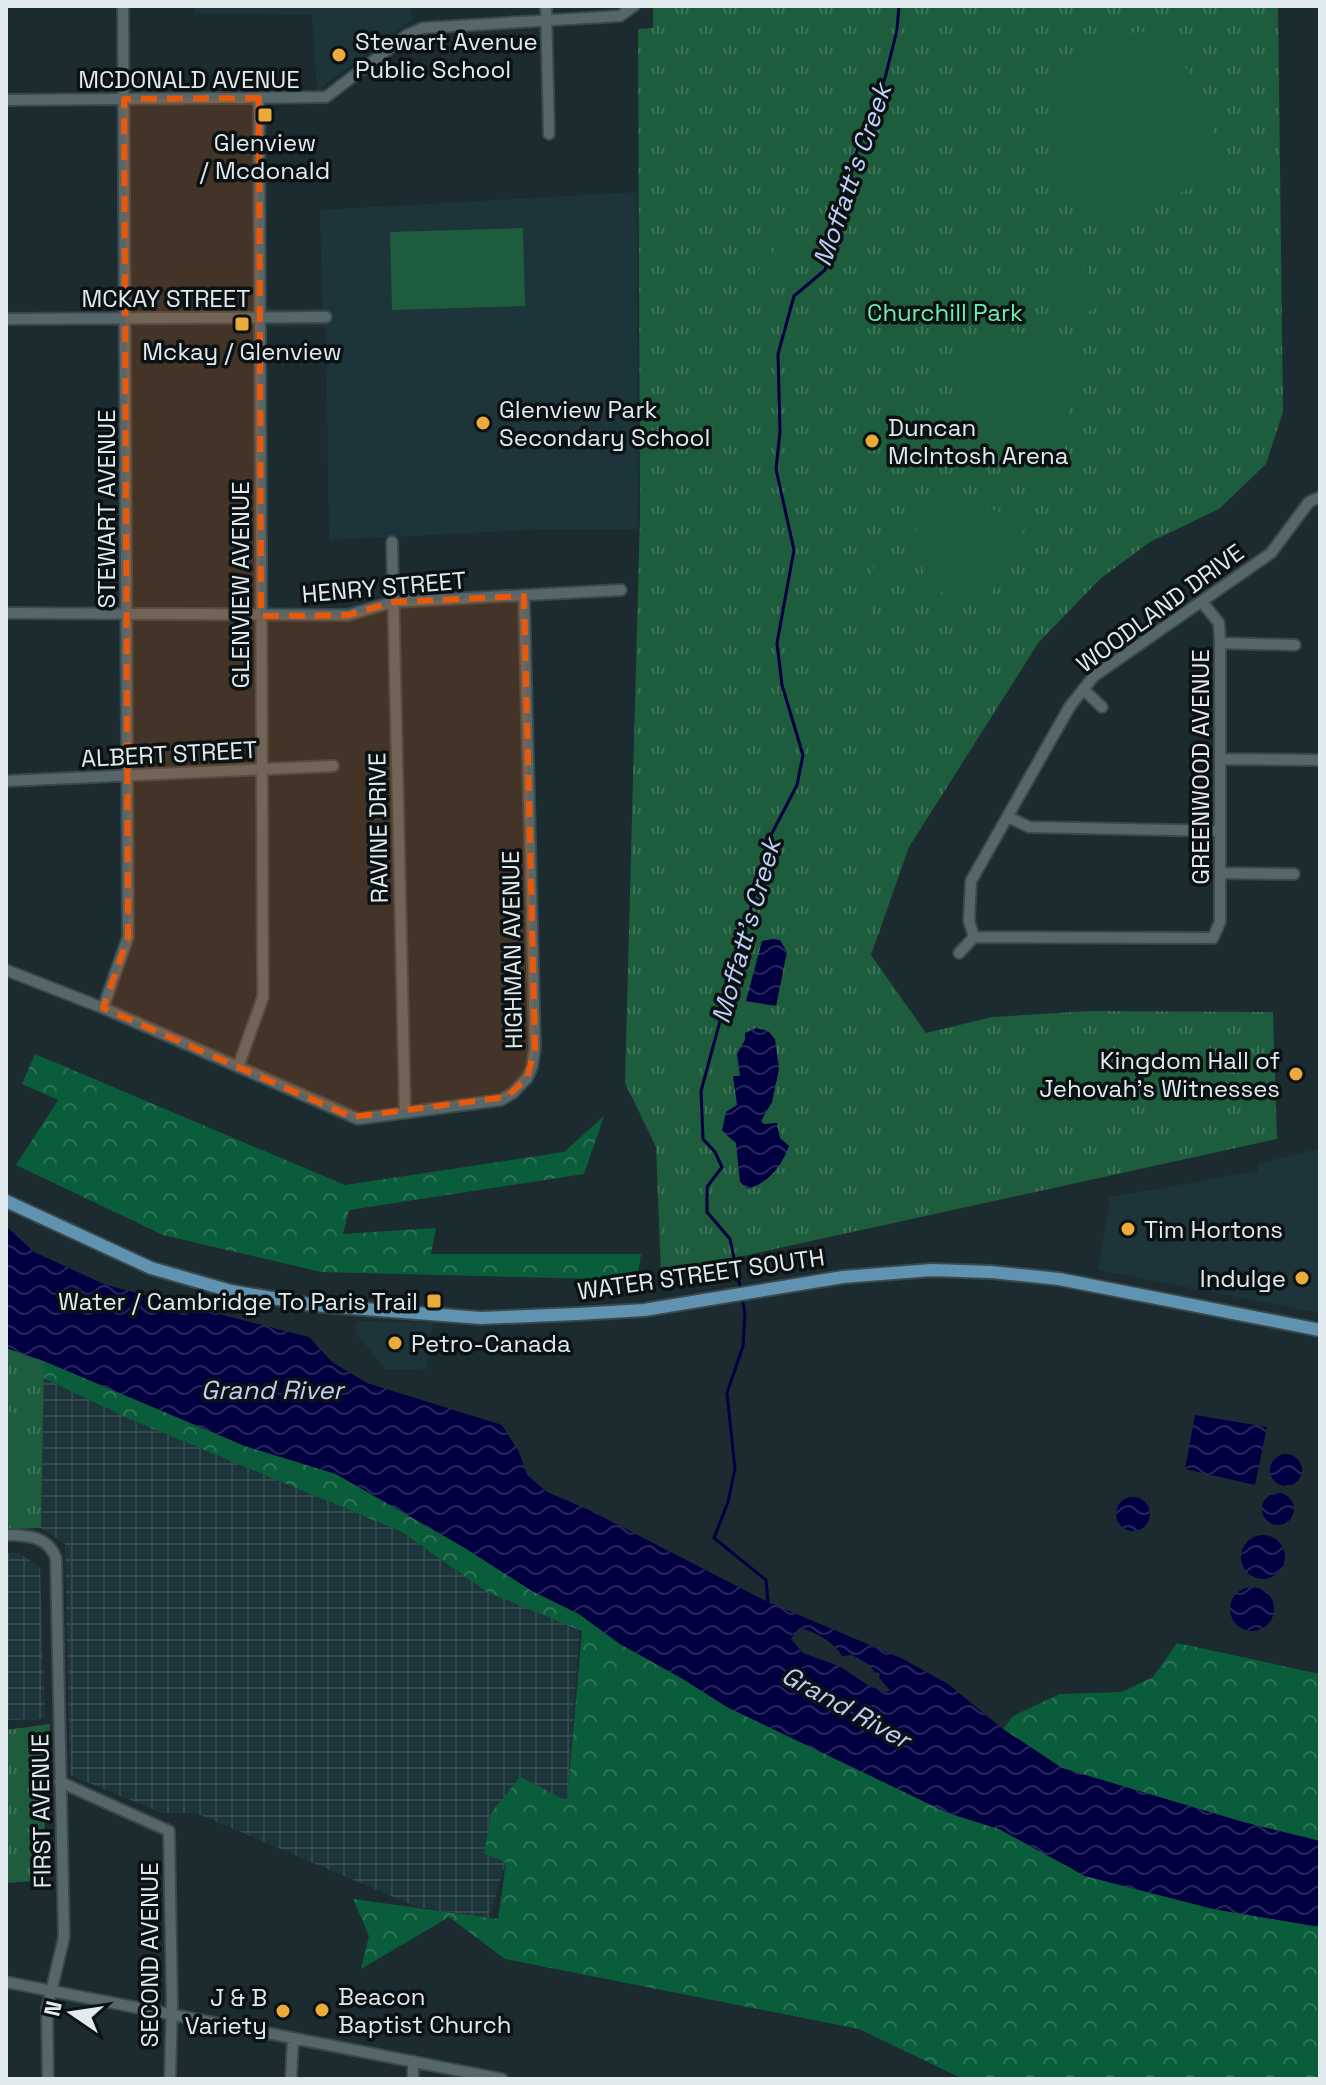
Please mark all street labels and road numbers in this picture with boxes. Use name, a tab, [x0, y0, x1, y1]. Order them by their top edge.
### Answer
street label: MCDONALD AVENUE	[78, 64, 300, 95]
street label: MCKAY STREET	[82, 283, 250, 314]
street label: STEWART AVENUE	[91, 409, 122, 609]
street label: GLENVIEW AVENUE	[225, 482, 256, 688]
street label: WOODLAND DRIVE	[1070, 537, 1250, 679]
street label: HENRY STREET	[301, 564, 467, 610]
street label: GREENWOOD AVENUE	[1185, 649, 1216, 885]
street label: ALBERT STREET	[80, 734, 258, 774]
street label: RAVINE DRIVE	[361, 752, 395, 904]
street label: HIGHMAN AVENUE	[495, 850, 529, 1050]
street label: WATER STREET SOUTH	[575, 1241, 827, 1307]
street label: FIRST AVENUE	[24, 1733, 58, 1889]
street label: SECOND AVENUE	[134, 1862, 165, 2048]

